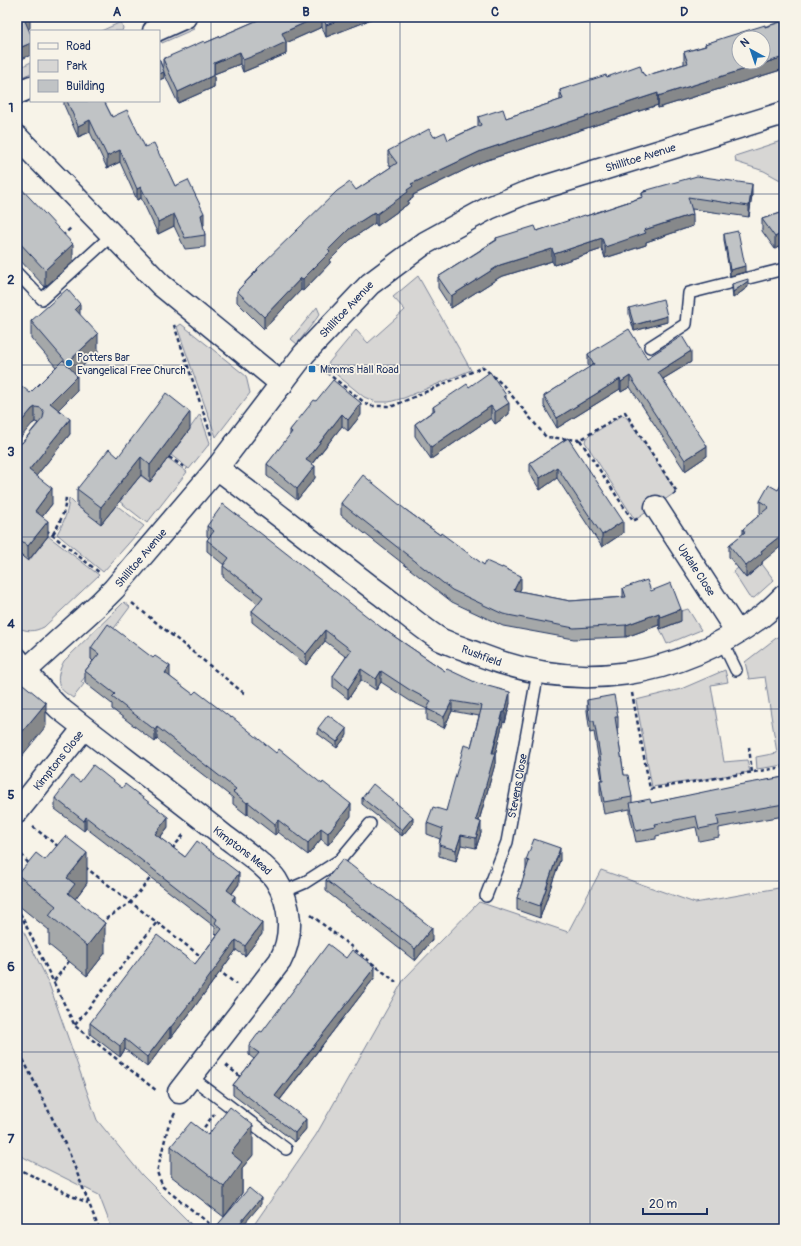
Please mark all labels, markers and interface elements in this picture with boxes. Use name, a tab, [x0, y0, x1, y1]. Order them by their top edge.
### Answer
text: A	[113, 4, 122, 20]
text: B	[302, 4, 310, 20]
text: C	[491, 4, 499, 20]
text: D	[680, 4, 688, 20]
legend	[30, 30, 160, 102]
north arrow	[731, 30, 771, 70]
text: N	[738, 35, 752, 50]
text: Road	[66, 39, 91, 54]
text: Park	[66, 59, 87, 74]
text: Building	[66, 79, 105, 94]
text: 1	[8, 100, 14, 116]
street label: Shillitoe Avenue	[604, 141, 678, 175]
text: 2	[7, 272, 15, 288]
street label: Shillitoe Avenue	[317, 278, 377, 340]
place label: Potters Bar Evangelical Free Church	[77, 351, 186, 377]
marker: Potters Bar Evangelical Free Church	[64, 358, 74, 368]
place label: Mimms Hall Road	[320, 363, 399, 376]
marker: Mimms Hall Road	[307, 364, 317, 374]
text: 3	[7, 444, 15, 460]
street label: Shillitoe Avenue	[112, 526, 170, 590]
street label: Updale Close	[675, 542, 718, 599]
text: 4	[7, 616, 15, 632]
street label: Rushfield	[460, 643, 503, 669]
street label: Kimptons Close	[31, 728, 87, 793]
street label: Stevens Close	[505, 752, 530, 819]
text: 5	[7, 787, 15, 803]
street label: Kimptons Mead	[210, 824, 274, 878]
text: 6	[7, 959, 15, 975]
text: 7	[8, 1131, 15, 1147]
scale bar	[643, 1190, 707, 1216]
text: 20 m	[649, 1197, 678, 1212]

